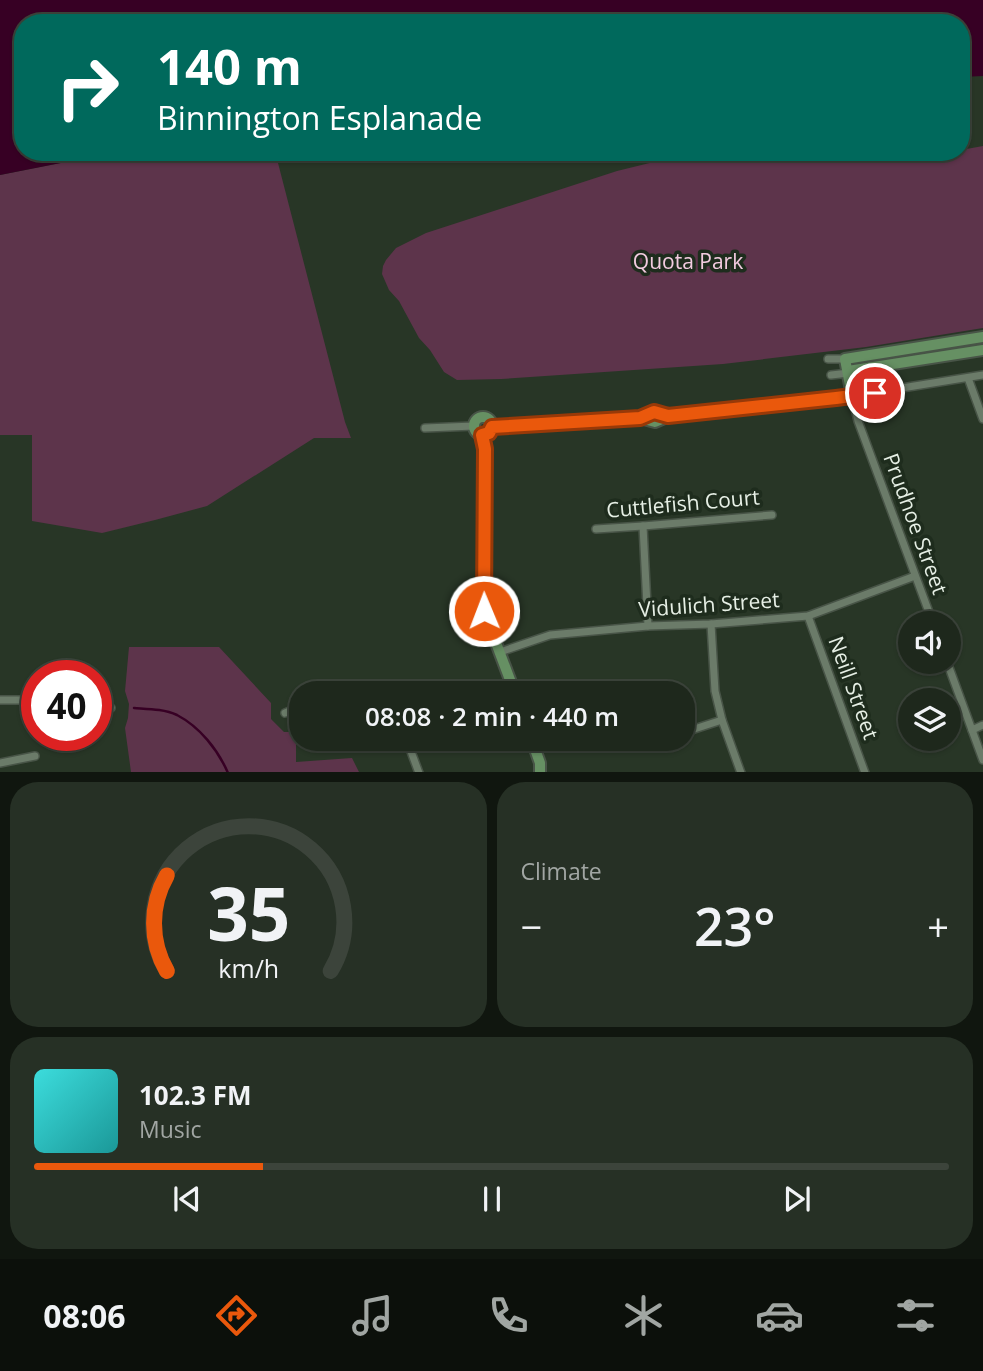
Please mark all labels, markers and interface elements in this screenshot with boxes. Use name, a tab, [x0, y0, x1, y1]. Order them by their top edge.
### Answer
text: 140 m	[157, 33, 302, 99]
icon: right	[42, 42, 133, 133]
text: Binnington Esplanade	[157, 96, 482, 139]
park label: Quota Park	[633, 247, 743, 275]
pin	[845, 363, 905, 423]
icon: arrive	[856, 374, 894, 412]
street label: Prudhoe Street	[877, 449, 954, 598]
street label: Cuttlefish Court	[605, 482, 761, 524]
position arrow	[447, 574, 521, 648]
street label: Vidulich Street	[638, 585, 780, 623]
map controls	[898, 611, 961, 751]
button: sound	[898, 611, 961, 674]
street label: Neill Street	[822, 632, 886, 743]
speed limit sign: 40	[21, 660, 112, 751]
button: layers	[898, 688, 961, 751]
text: 08:08 · 2 min · 440 m	[365, 698, 619, 734]
text: Climate	[521, 855, 602, 887]
text: 35	[207, 863, 290, 962]
text: 23°	[694, 890, 776, 961]
text: −	[521, 900, 542, 952]
text: +	[927, 900, 949, 952]
text: km/h	[218, 950, 279, 984]
text: 102.3 FM	[139, 1077, 251, 1113]
text: Music	[139, 1113, 202, 1145]
icon: previous	[168, 1180, 206, 1218]
icon: pause	[473, 1180, 511, 1218]
icon: next	[778, 1180, 816, 1218]
icon: directions	[212, 1291, 261, 1340]
icon: music	[348, 1291, 397, 1340]
icon: phone	[484, 1291, 533, 1340]
icon: climate	[619, 1291, 668, 1340]
icon: car	[755, 1291, 804, 1340]
icon: filters	[891, 1291, 940, 1340]
text: 08:06	[43, 1294, 126, 1337]

